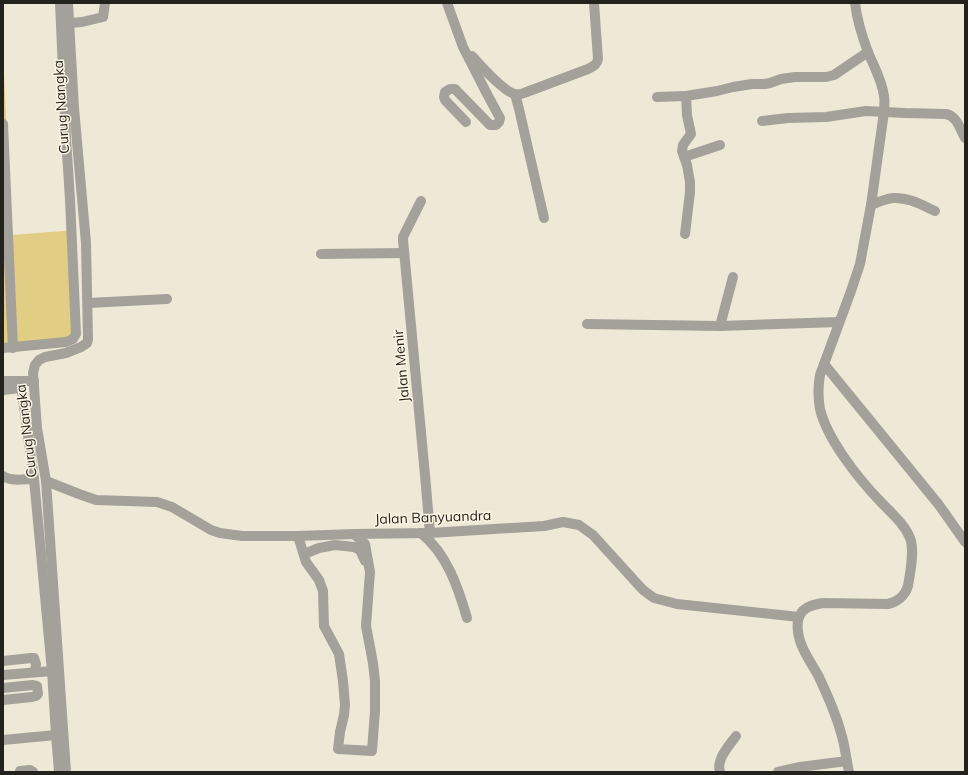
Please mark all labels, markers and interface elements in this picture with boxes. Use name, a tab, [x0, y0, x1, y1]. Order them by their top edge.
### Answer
street label: Curug Nangka	[49, 60, 73, 154]
street label: Jalan Menir	[389, 328, 413, 403]
street label: Curug Nangka	[11, 383, 41, 479]
street label: Jalan Banyuandra	[374, 506, 492, 528]

